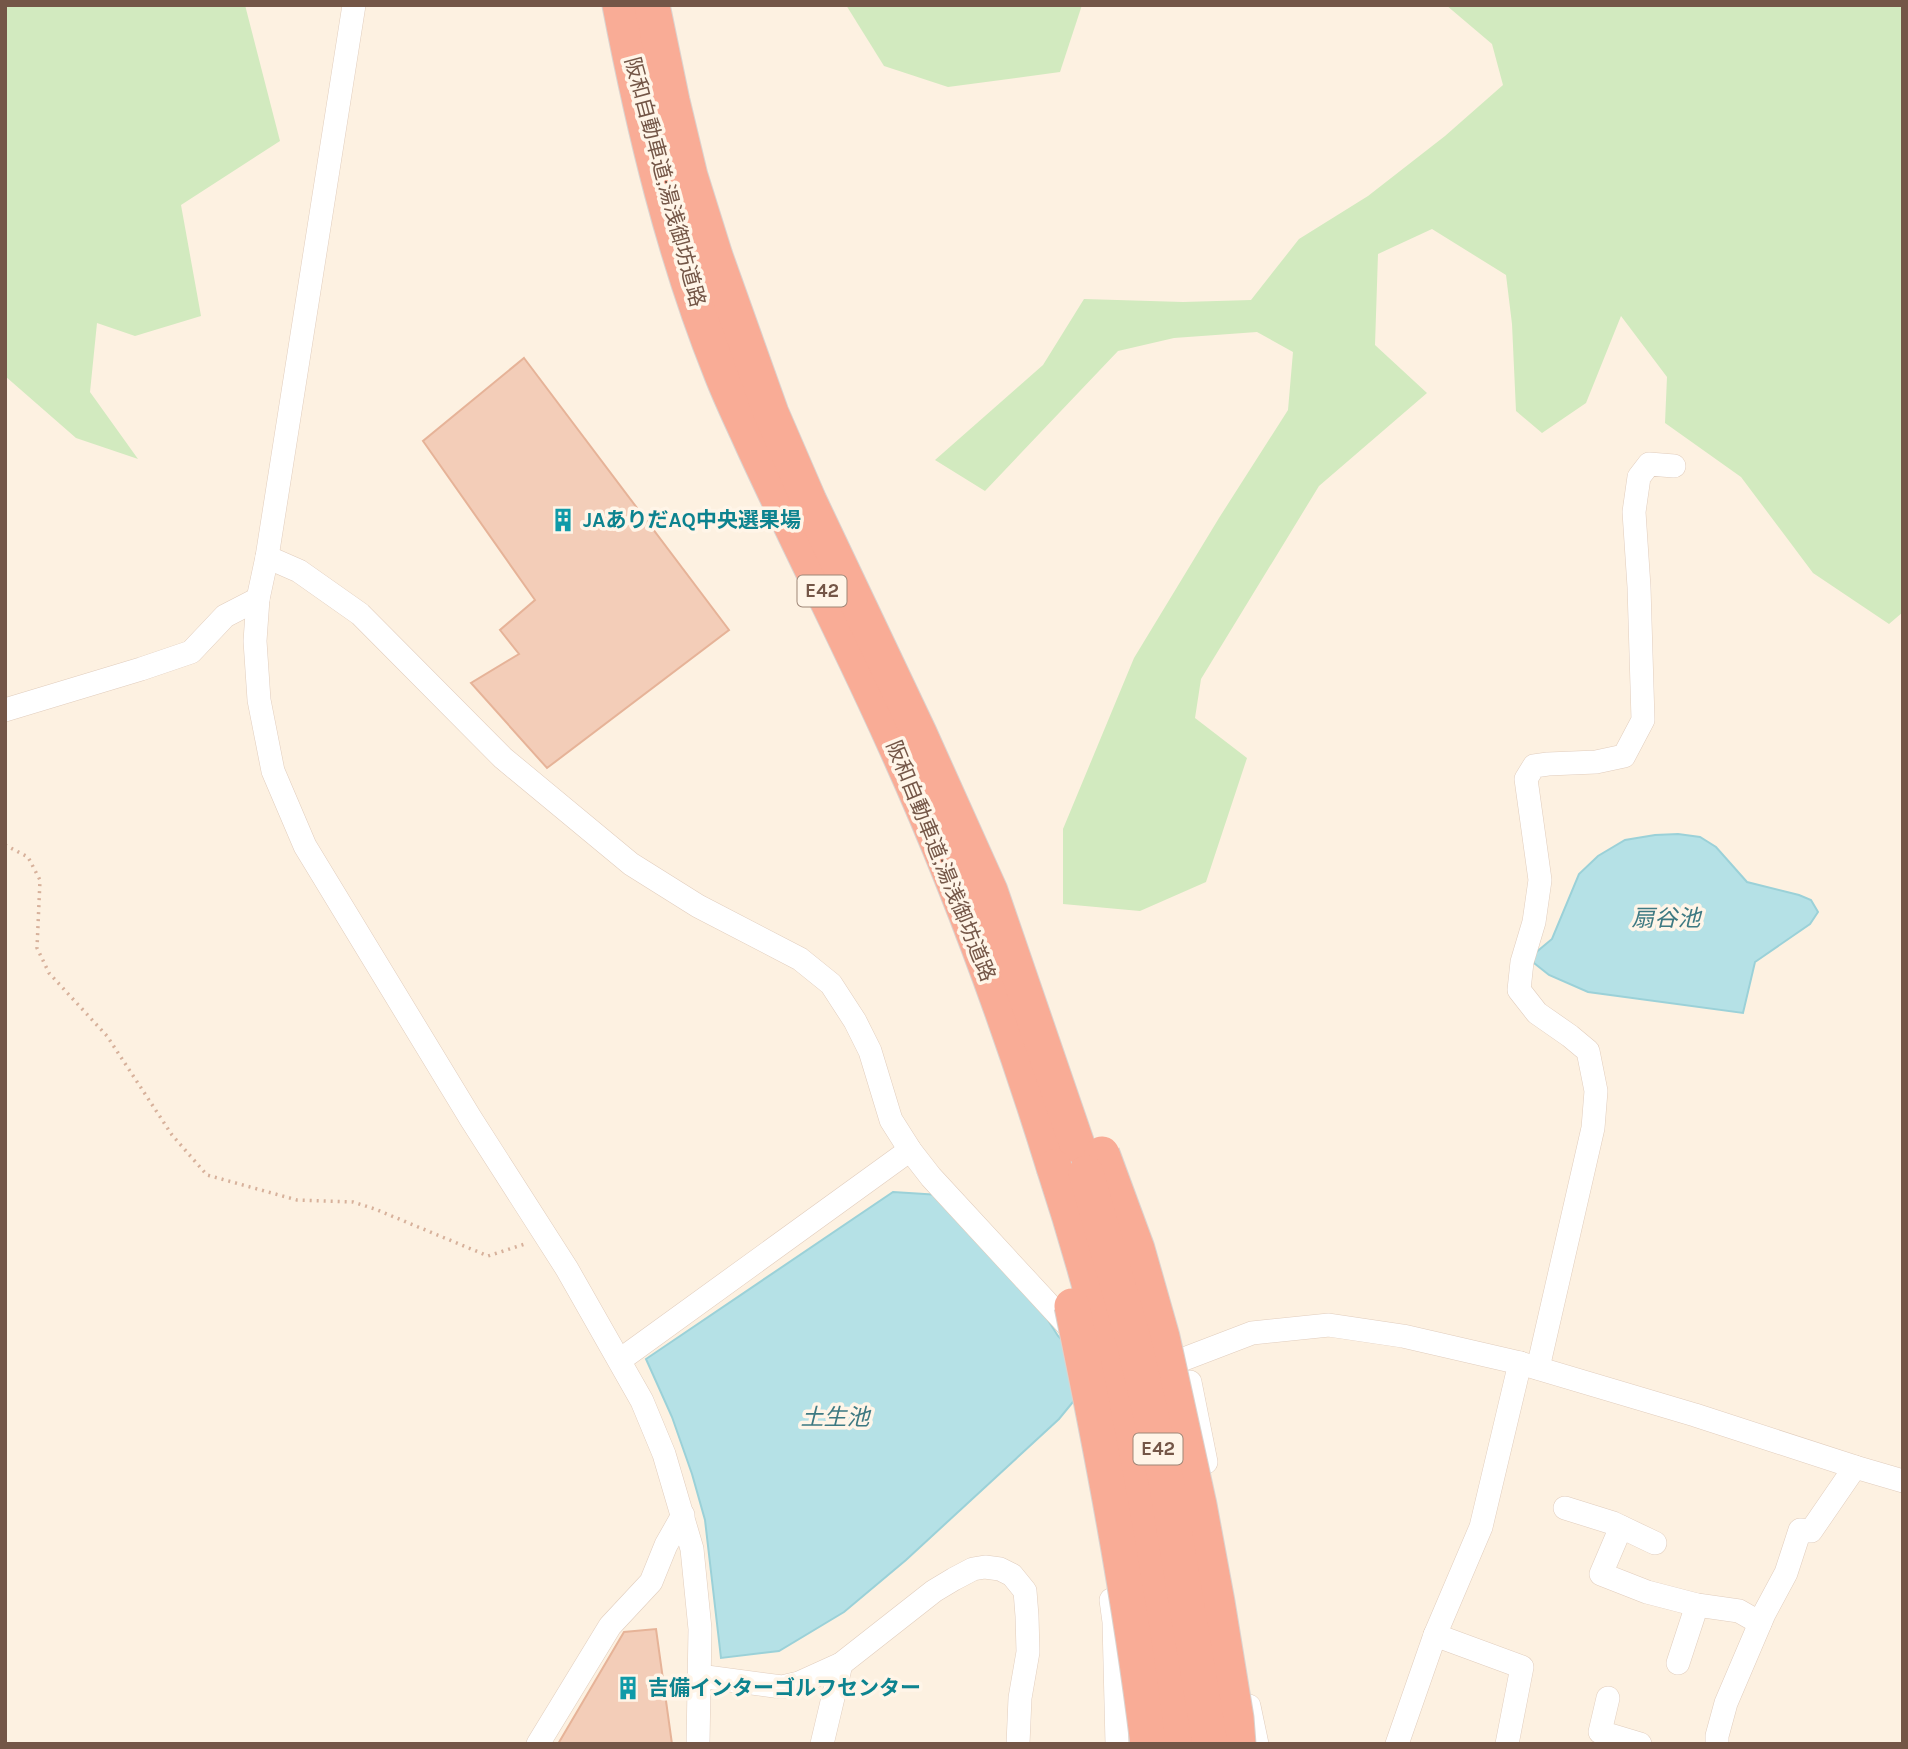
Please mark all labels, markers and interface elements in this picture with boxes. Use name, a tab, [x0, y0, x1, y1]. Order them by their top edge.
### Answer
street label: 阪和自動車道;湯浅御坊道路	[620, 55, 710, 309]
building icon: JAありだAQ中央選果場	[549, 506, 577, 534]
place label: JAありだAQ中央選果場	[583, 508, 801, 532]
road number: E42	[798, 576, 846, 606]
street label: 阪和自動車道;湯浅御坊道路	[882, 737, 1000, 985]
water label: 扇谷池	[1632, 905, 1703, 932]
water label: 土生池	[801, 1404, 872, 1431]
road number: E42	[1134, 1434, 1182, 1464]
building icon: 吉備インターゴルフセンター	[614, 1674, 642, 1702]
place label: 吉備インターゴルフセンター	[648, 1676, 921, 1700]

